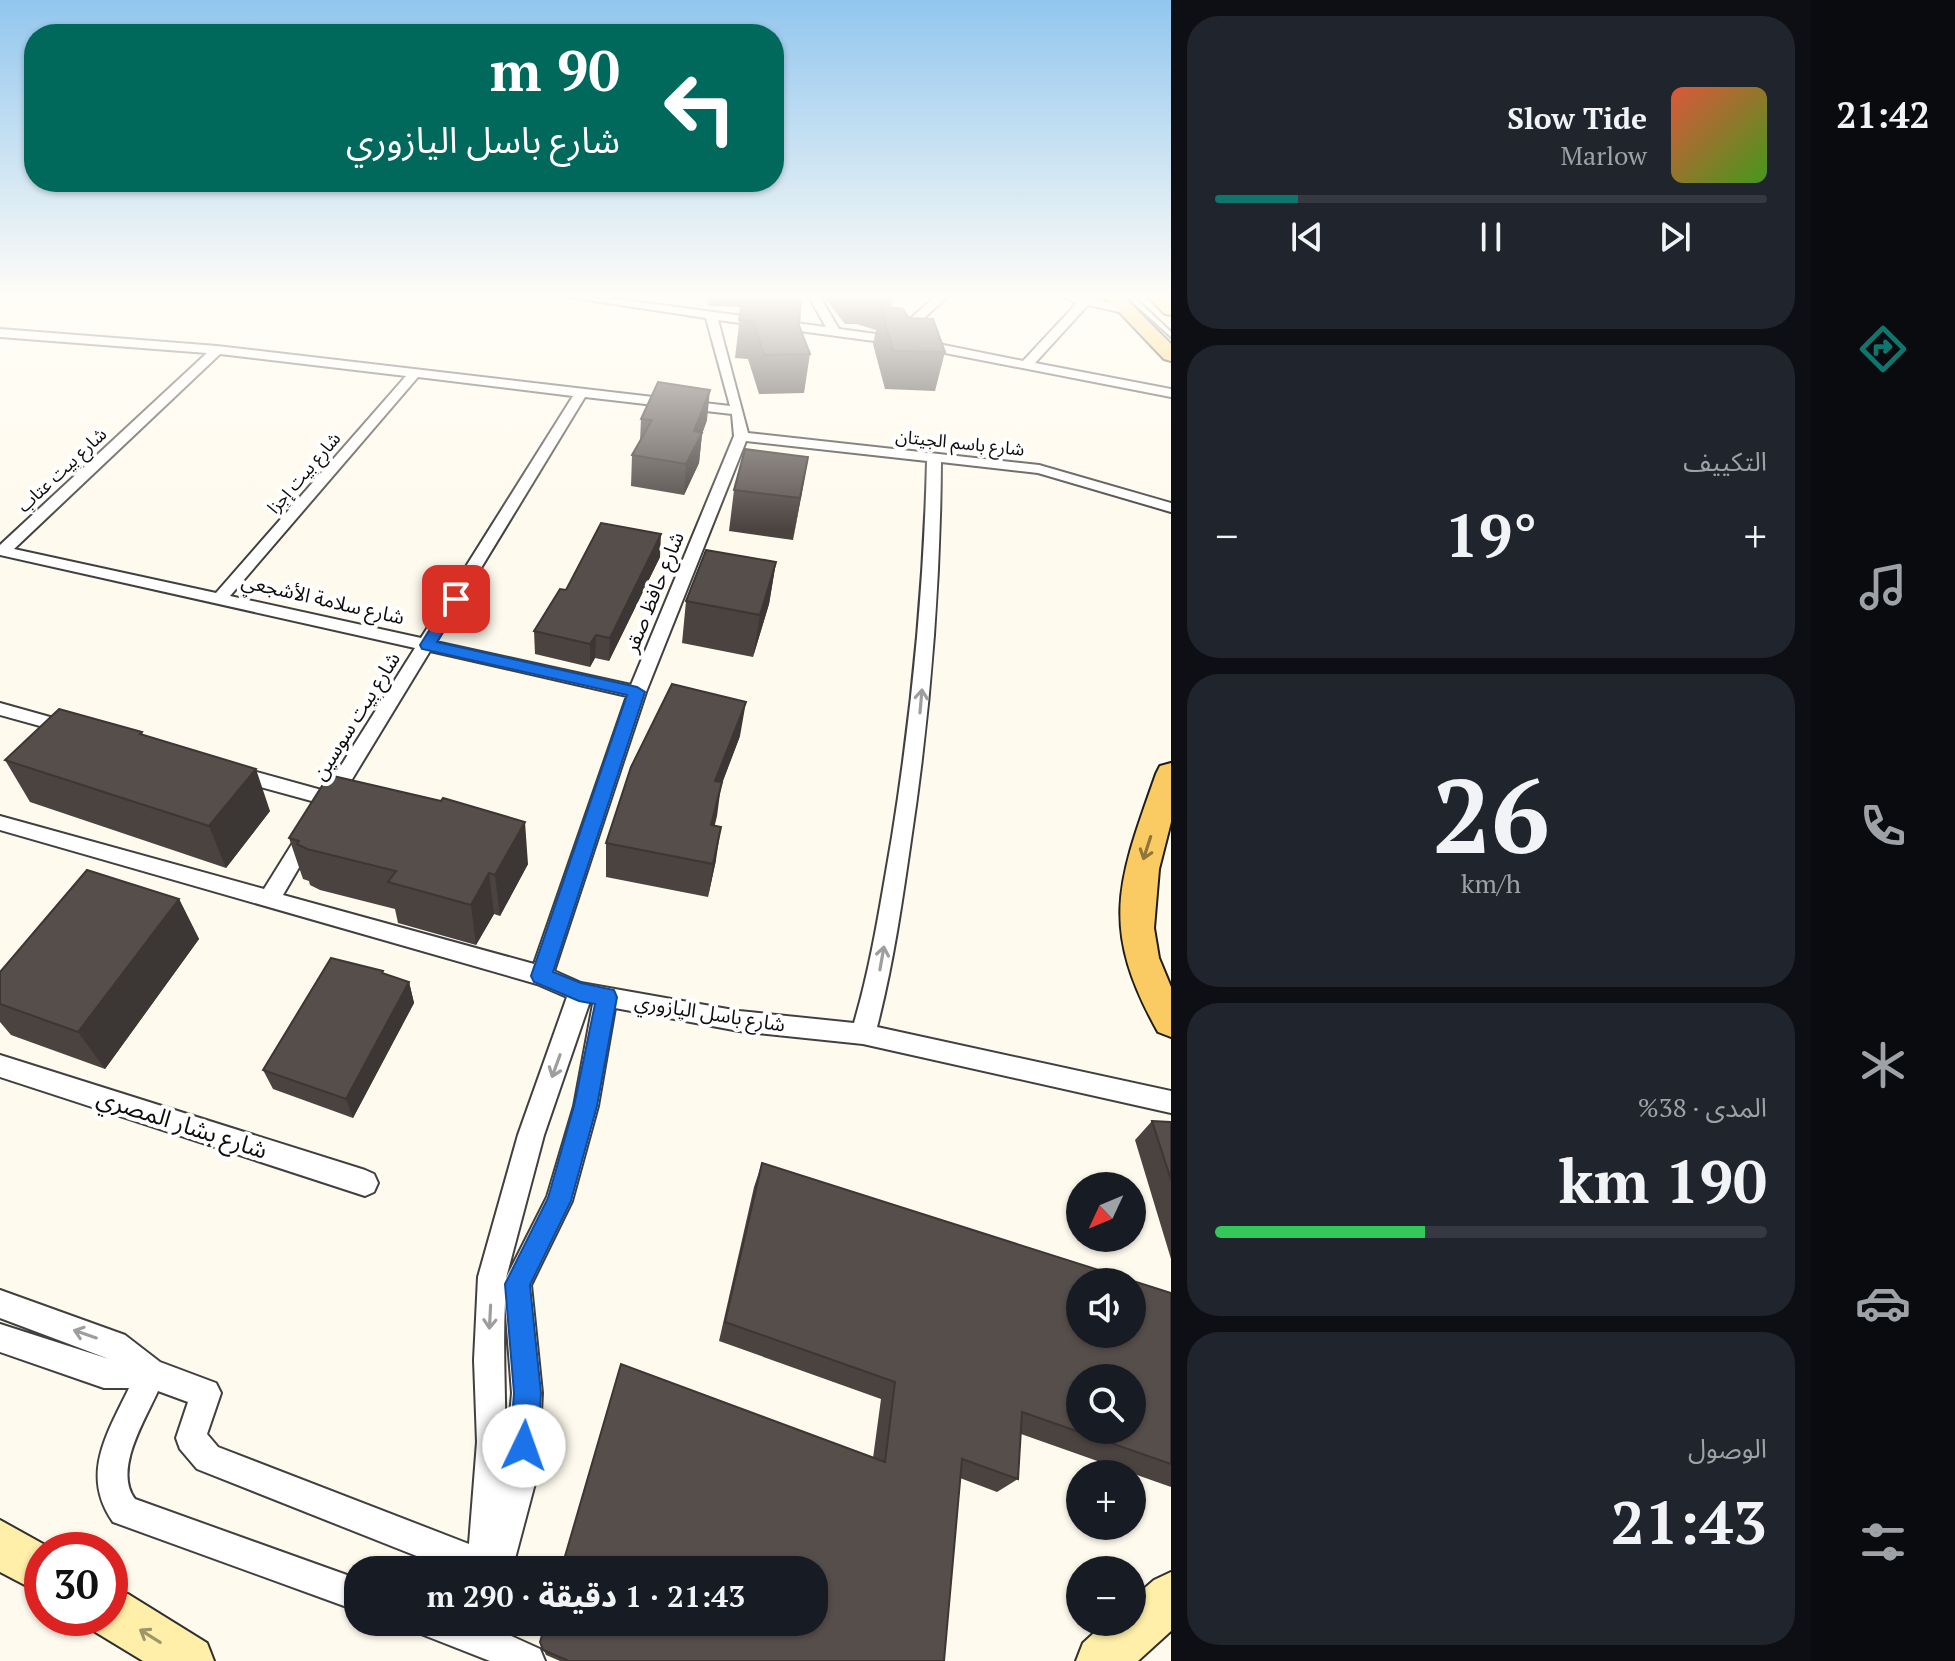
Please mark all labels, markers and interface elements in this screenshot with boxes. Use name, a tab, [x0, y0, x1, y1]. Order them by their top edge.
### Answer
text: 90 m	[490, 33, 620, 107]
icon: left	[648, 56, 752, 160]
text: 21:42	[1836, 91, 1930, 138]
text: Slow Tide	[1507, 98, 1647, 138]
text: شارع باسل اليازوري	[346, 116, 620, 163]
text: Marlow	[1561, 138, 1647, 172]
icon: previous	[1285, 215, 1329, 259]
icon: pause	[1469, 215, 1513, 259]
icon: next	[1653, 215, 1697, 259]
icon: directions	[1855, 321, 1911, 377]
street label: شارع بيت عتاب	[11, 422, 113, 519]
street label: شارع باسم الجيتان	[894, 423, 1026, 464]
street label: شارع بيت إجزا	[261, 426, 348, 520]
text: التكييف	[1683, 444, 1767, 478]
text: 19°	[1445, 495, 1537, 574]
text: −	[1215, 506, 1238, 565]
text: +	[1744, 506, 1767, 565]
street label: شارع حافظ صقر	[617, 528, 692, 658]
icon: music	[1855, 559, 1911, 615]
pin	[422, 565, 490, 633]
street label: شارع سلامة الأشجعي	[238, 567, 407, 633]
icon: arrive	[434, 577, 478, 621]
street label: شارع بيت سوسين	[305, 647, 407, 786]
one-way arrow	[913, 688, 928, 715]
text: 26	[1432, 745, 1550, 883]
icon: phone	[1855, 798, 1911, 854]
one-way arrow	[1138, 835, 1153, 860]
text: km/h	[1461, 866, 1521, 900]
one-way arrow	[875, 946, 890, 972]
street label: شارع باسل اليازوري	[632, 987, 787, 1040]
icon: climate	[1855, 1037, 1911, 1093]
one-way arrow	[547, 1053, 562, 1078]
street label: شارع بشار المصري	[92, 1080, 272, 1169]
text: المدى · 38%	[1638, 1090, 1767, 1124]
text: 190 km	[1559, 1141, 1767, 1220]
north arrow	[1066, 1172, 1146, 1252]
map controls	[1066, 1172, 1146, 1636]
button: sound	[1066, 1268, 1146, 1348]
icon: car	[1855, 1275, 1911, 1331]
one-way arrow	[483, 1303, 498, 1330]
one-way arrow	[73, 1326, 98, 1341]
button: search	[1066, 1364, 1146, 1444]
position arrow	[482, 1404, 566, 1488]
text: الوصول	[1688, 1431, 1767, 1465]
button: +	[1066, 1460, 1146, 1540]
text: 21:43	[1611, 1482, 1767, 1561]
icon: filters	[1855, 1514, 1911, 1570]
speed limit sign: 30	[24, 1532, 128, 1636]
button: −	[1066, 1556, 1146, 1636]
text: 21:43 · 1 دقيقة · 290 m	[427, 1576, 745, 1616]
one-way arrow	[139, 1628, 161, 1645]

